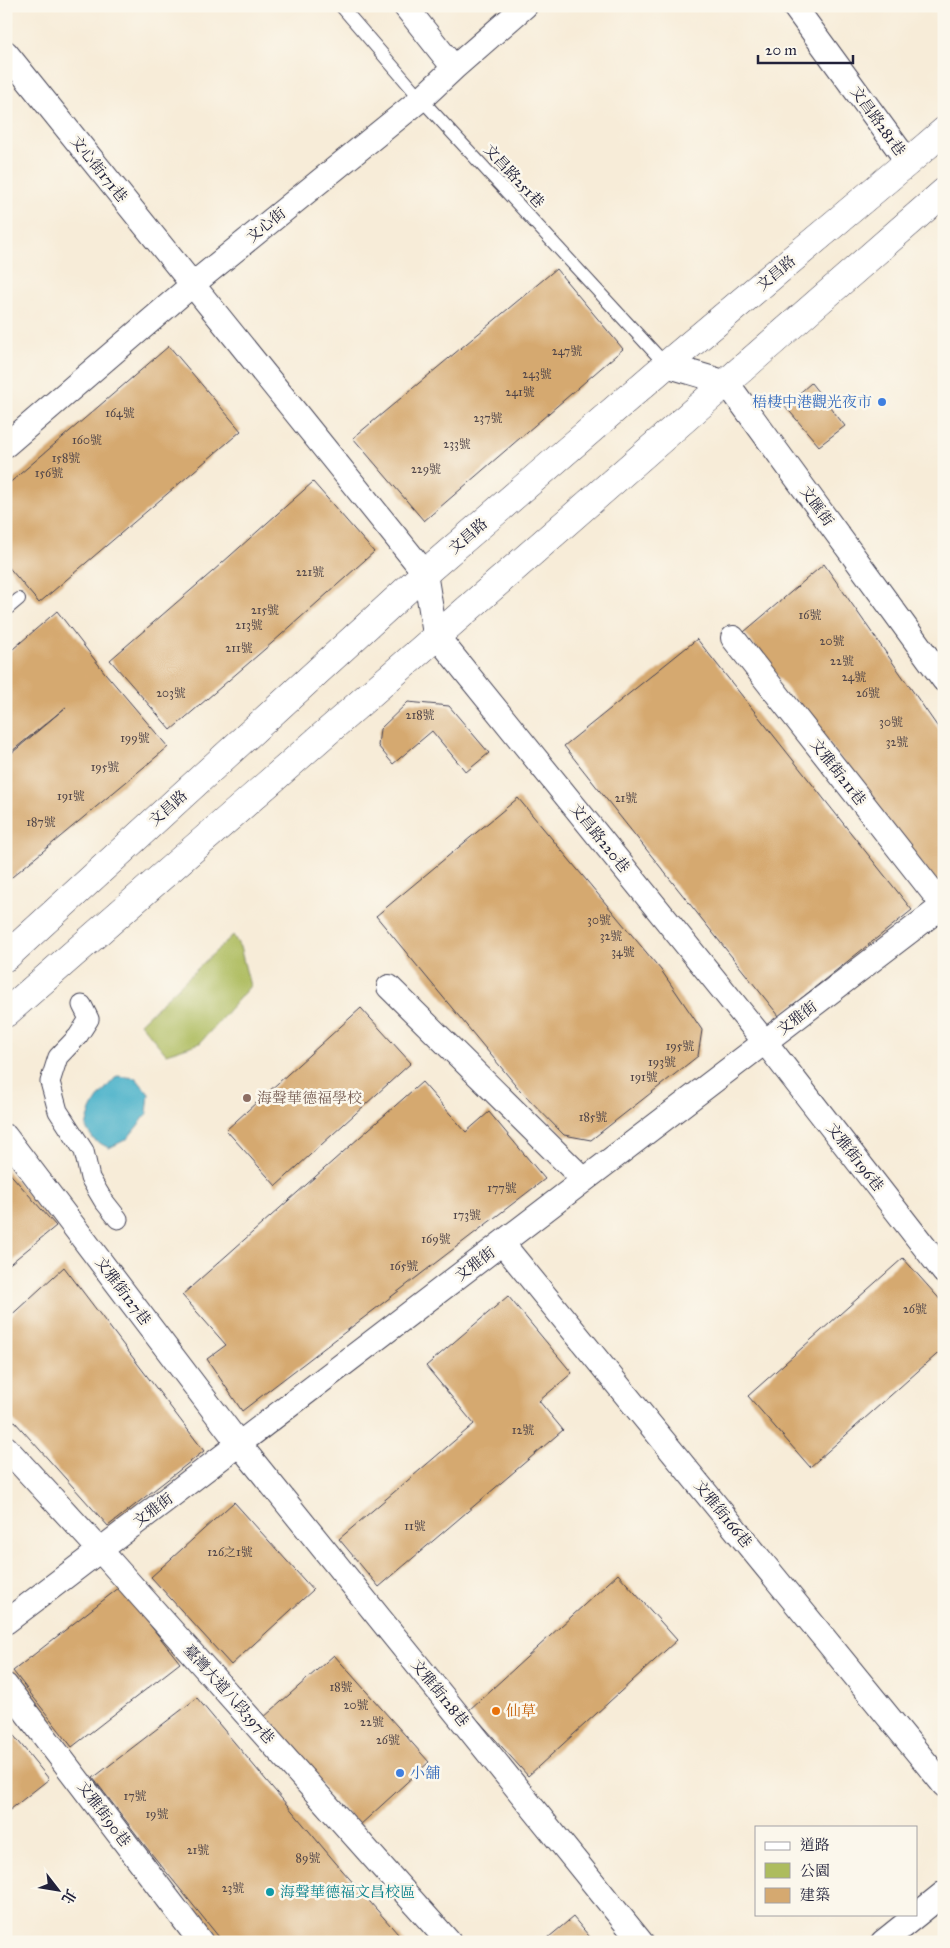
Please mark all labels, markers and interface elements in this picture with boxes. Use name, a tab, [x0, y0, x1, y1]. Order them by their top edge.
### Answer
scale bar	[758, 32, 852, 64]
text: 20 m	[765, 41, 797, 59]
street label: 文昌路281巷	[847, 83, 909, 159]
street label: 文心街171巷	[67, 132, 131, 206]
street label: 文昌路251巷	[480, 141, 548, 211]
street label: 文心街	[243, 204, 289, 246]
street label: 文昌路	[753, 252, 799, 294]
house number: 247號	[552, 344, 582, 358]
house number: 243號	[522, 367, 552, 381]
house number: 241號	[505, 385, 535, 399]
place label: 梧棲中港觀光夜市	[752, 393, 872, 411]
marker: 梧棲中港觀光夜市	[876, 396, 888, 408]
house number: 164號	[105, 406, 135, 420]
house number: 237號	[473, 411, 503, 425]
house number: 160號	[72, 433, 102, 447]
house number: 233號	[443, 437, 471, 451]
house number: 158號	[52, 451, 80, 465]
house number: 229號	[411, 462, 441, 476]
house number: 156號	[35, 466, 63, 480]
street label: 文匯街	[796, 483, 838, 529]
street label: 文昌路	[445, 514, 491, 558]
house number: 221號	[296, 565, 324, 579]
house number: 215號	[251, 603, 279, 617]
house number: 16號	[799, 608, 821, 622]
house number: 213號	[235, 618, 263, 632]
house number: 20號	[820, 634, 844, 648]
house number: 211號	[225, 641, 253, 655]
house number: 22號	[830, 654, 854, 668]
house number: 24號	[842, 670, 866, 684]
house number: 203號	[156, 686, 186, 700]
house number: 26號	[856, 686, 880, 700]
house number: 218號	[405, 708, 435, 722]
house number: 30號	[879, 715, 903, 729]
house number: 199號	[120, 731, 150, 745]
street label: 文雅街211巷	[807, 735, 869, 809]
house number: 32號	[886, 735, 908, 749]
house number: 195號	[91, 760, 119, 774]
street label: 文昌路	[145, 786, 191, 830]
house number: 191號	[57, 789, 85, 803]
house number: 21號	[615, 791, 637, 805]
street label: 文昌路220巷	[567, 800, 633, 876]
house number: 187號	[26, 815, 56, 829]
house number: 30號	[587, 913, 611, 927]
house number: 32號	[600, 929, 622, 943]
house number: 34號	[611, 945, 635, 959]
street label: 文雅街	[774, 997, 820, 1039]
house number: 195號	[666, 1039, 694, 1053]
house number: 193號	[648, 1055, 676, 1069]
house number: 191號	[630, 1070, 658, 1084]
place label: 海聲華德福學校	[257, 1089, 362, 1107]
marker: 海聲華德福學校	[241, 1092, 253, 1104]
house number: 185號	[579, 1110, 607, 1124]
street label: 文雅街196巷	[823, 1119, 887, 1195]
house number: 177號	[487, 1181, 517, 1195]
house number: 173號	[453, 1208, 481, 1222]
house number: 169號	[421, 1232, 451, 1246]
street label: 文雅街	[452, 1243, 498, 1285]
street label: 文雅街127巷	[91, 1253, 155, 1329]
house number: 165號	[390, 1259, 418, 1273]
house number: 26號	[903, 1302, 927, 1316]
house number: 12號	[512, 1423, 534, 1437]
street label: 文雅街166巷	[690, 1477, 756, 1551]
street label: 文雅街	[130, 1489, 176, 1531]
house number: 11號	[404, 1519, 426, 1533]
house number: 126之1號	[207, 1545, 253, 1559]
street label: 臺灣大道八段397巷	[180, 1641, 278, 1747]
street label: 文雅街128巷	[407, 1656, 473, 1730]
house number: 18號	[329, 1680, 353, 1694]
house number: 20號	[344, 1698, 368, 1712]
place label: 仙草	[506, 1702, 536, 1720]
marker: 仙草	[490, 1705, 502, 1717]
house number: 22號	[360, 1715, 384, 1729]
house number: 26號	[376, 1733, 400, 1747]
place label: 小舖	[410, 1764, 440, 1782]
marker: 小舖	[394, 1767, 406, 1779]
street label: 文雅街90巷	[74, 1778, 134, 1850]
house number: 17號	[123, 1789, 147, 1803]
house number: 19號	[145, 1807, 169, 1821]
legend	[755, 1826, 918, 1916]
text: 道路	[800, 1836, 830, 1854]
house number: 21號	[187, 1843, 209, 1857]
house number: 89號	[296, 1851, 320, 1865]
text: 公園	[800, 1862, 830, 1880]
north arrow	[32, 1866, 82, 1916]
house number: 23號	[222, 1881, 244, 1895]
place label: 海聲華德福文昌校區	[280, 1883, 415, 1901]
text: 北	[58, 1886, 80, 1907]
marker: 海聲華德福文昌校區	[264, 1886, 276, 1898]
text: 建築	[800, 1886, 830, 1904]

